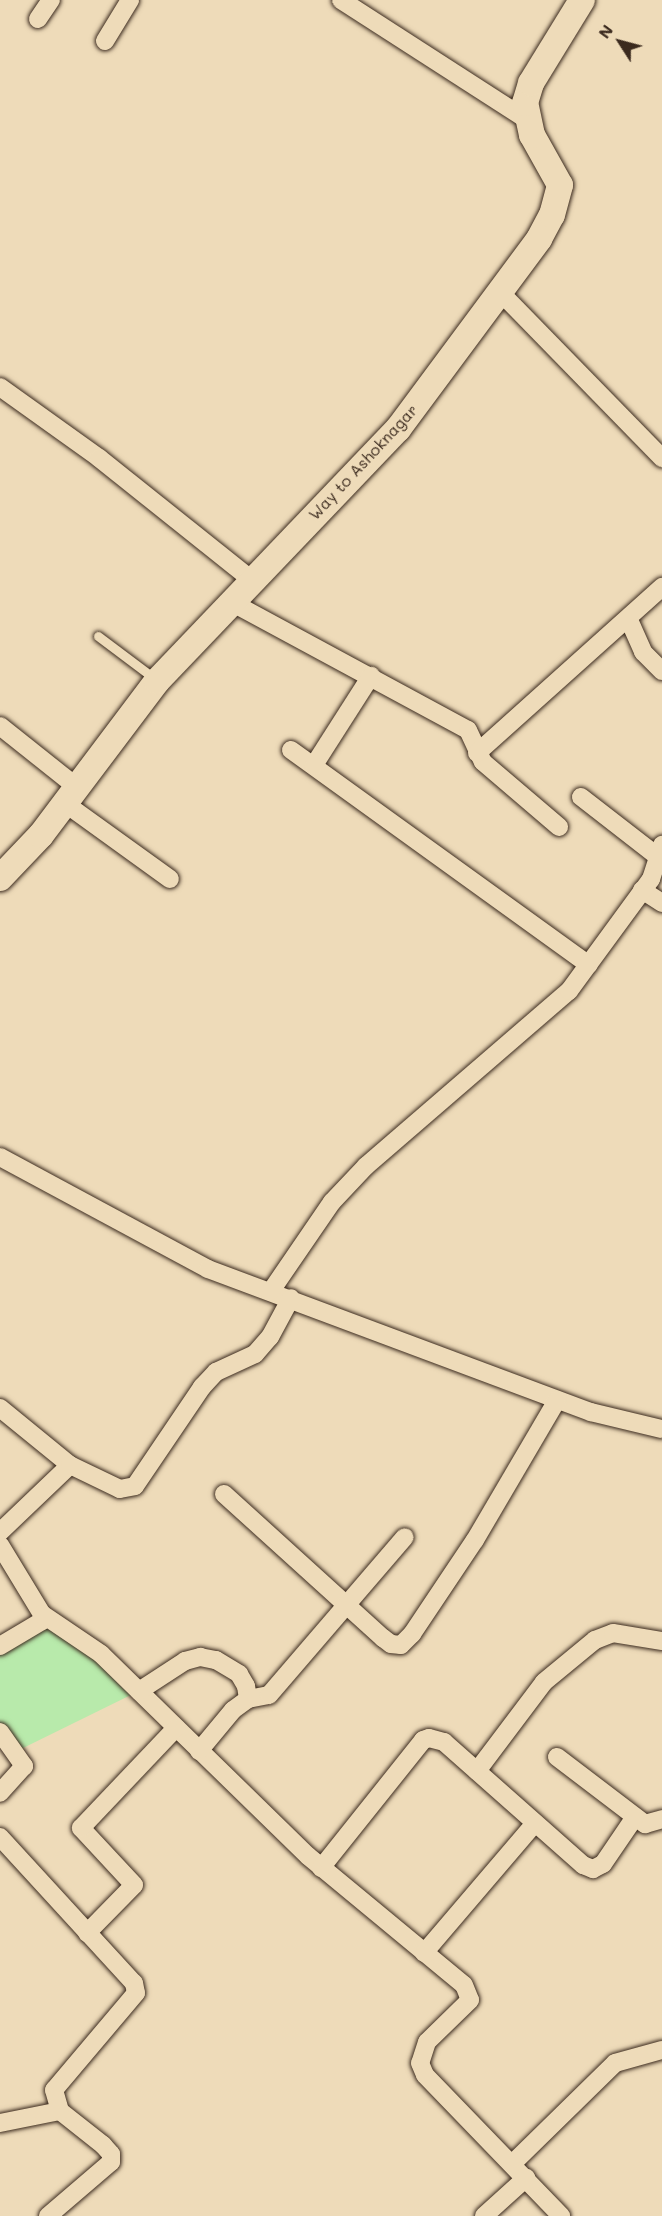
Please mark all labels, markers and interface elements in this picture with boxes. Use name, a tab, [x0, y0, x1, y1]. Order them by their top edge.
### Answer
north arrow	[590, 12, 650, 72]
text: N	[593, 20, 617, 42]
street label: Way to Ashoknagar	[304, 400, 422, 524]

